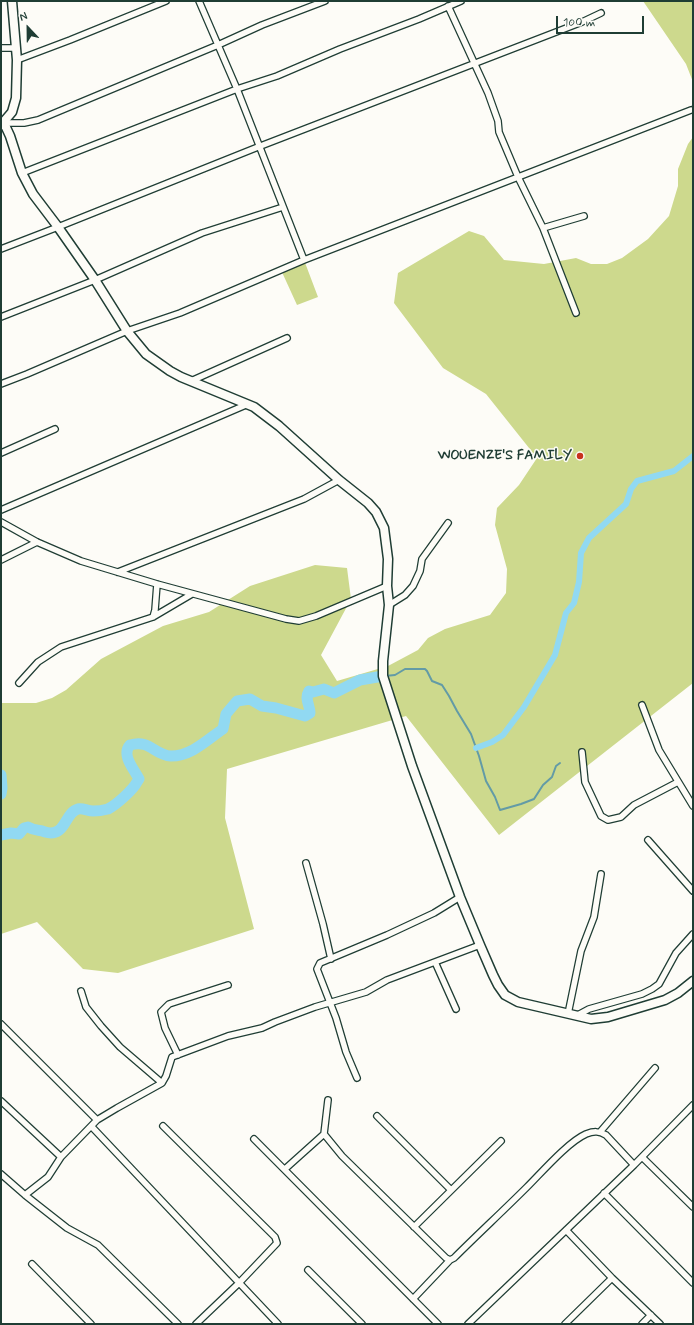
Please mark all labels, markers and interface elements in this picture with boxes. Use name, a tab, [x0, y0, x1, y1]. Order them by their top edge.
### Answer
north arrow	[8, 8, 48, 48]
scale bar	[558, 8, 646, 34]
text: N	[17, 9, 30, 25]
text: 100 m	[563, 15, 595, 31]
place label: WOUENZE'S FAMILY	[438, 448, 572, 464]
marker: WOUENZE'S FAMILY	[575, 451, 585, 461]

